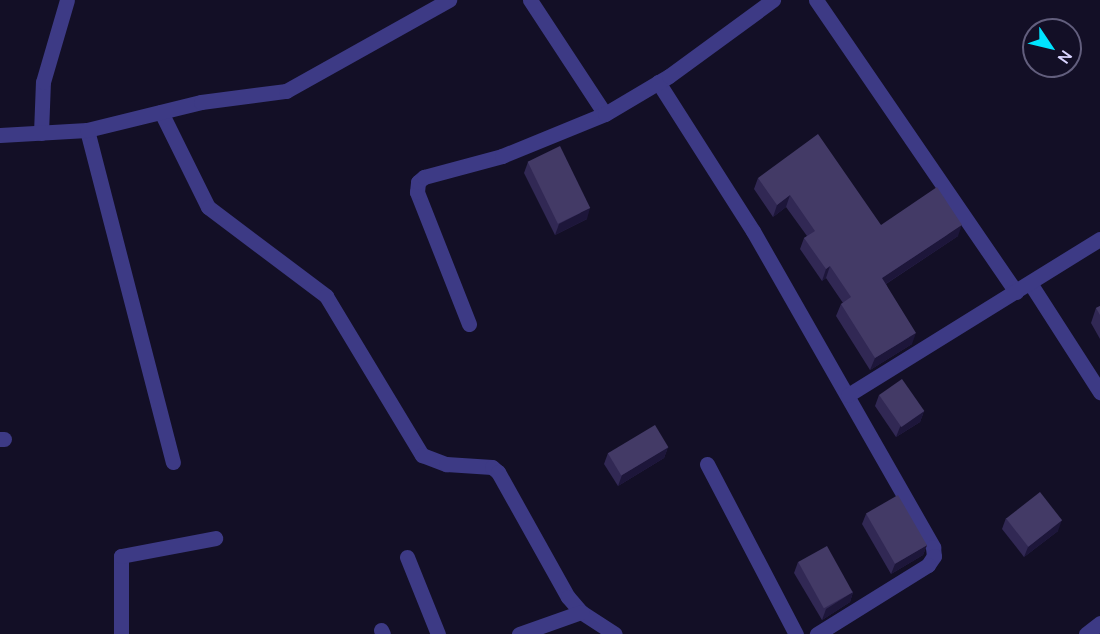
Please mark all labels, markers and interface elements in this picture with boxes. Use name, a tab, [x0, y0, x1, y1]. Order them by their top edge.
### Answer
north arrow	[1022, 18, 1082, 78]
text: N	[1053, 46, 1077, 68]

